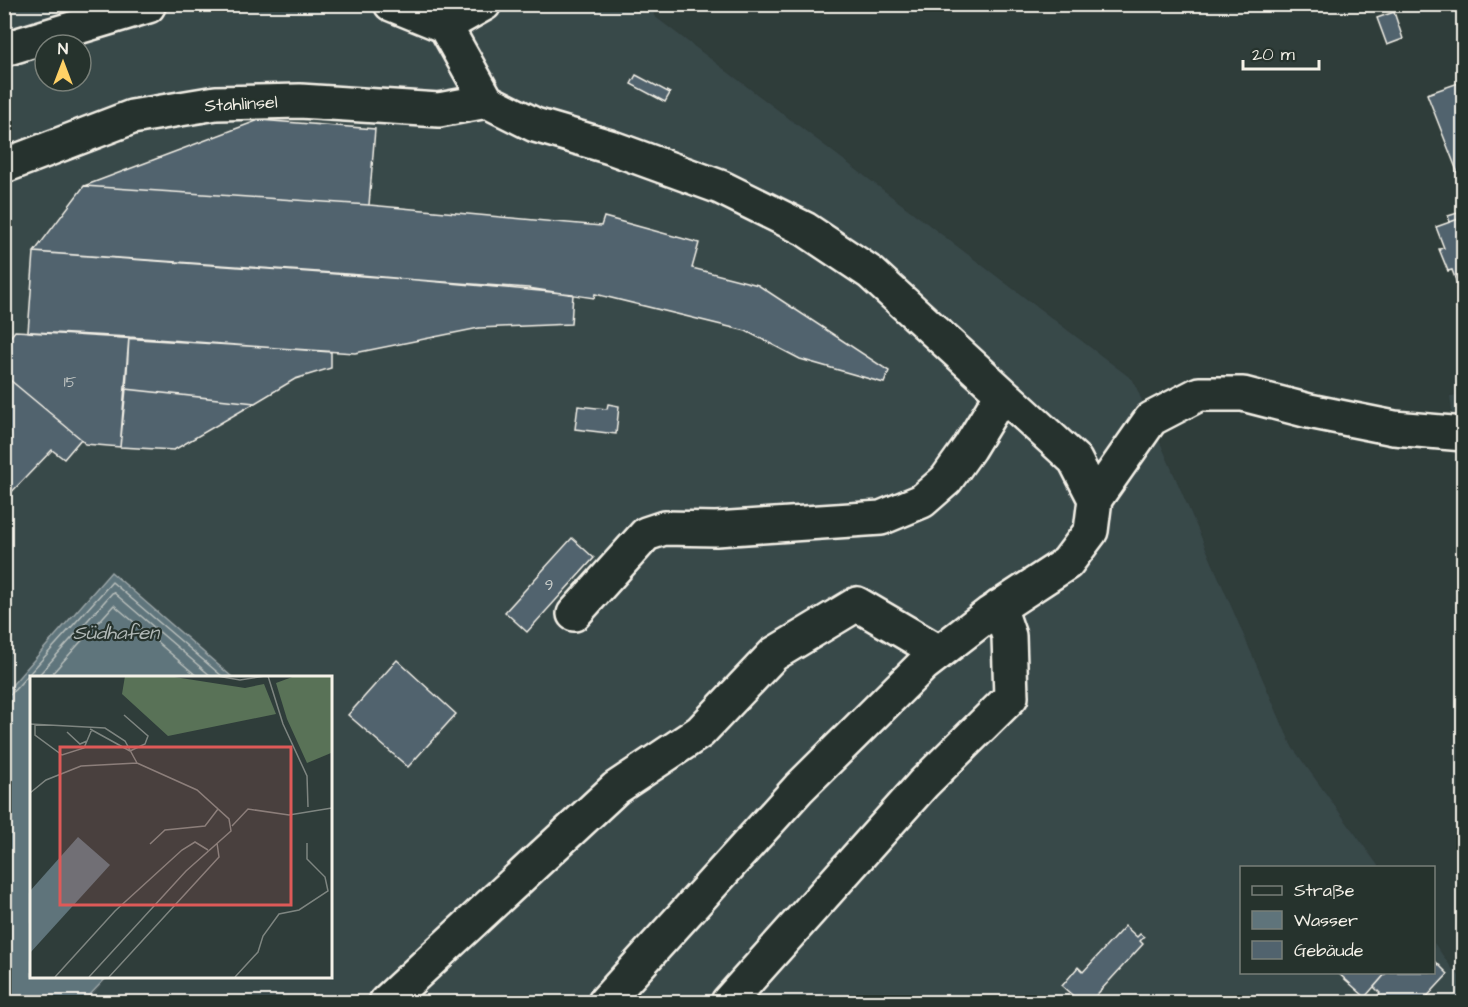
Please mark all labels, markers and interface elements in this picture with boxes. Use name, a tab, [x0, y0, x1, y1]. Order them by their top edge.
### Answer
north arrow	[33, 33, 93, 93]
scale bar	[1243, 33, 1320, 71]
text: N	[58, 38, 68, 60]
text: 20 m	[1252, 42, 1295, 67]
street label: Stahlinsel	[204, 90, 278, 118]
house number: 15	[64, 372, 77, 393]
house number: 9	[545, 575, 553, 596]
water label: Südhafen	[73, 619, 161, 647]
inset map	[30, 676, 332, 977]
legend	[1240, 866, 1435, 974]
text: Straße	[1294, 878, 1355, 903]
text: Wasser	[1294, 908, 1358, 933]
text: Gebäude	[1294, 938, 1364, 963]

